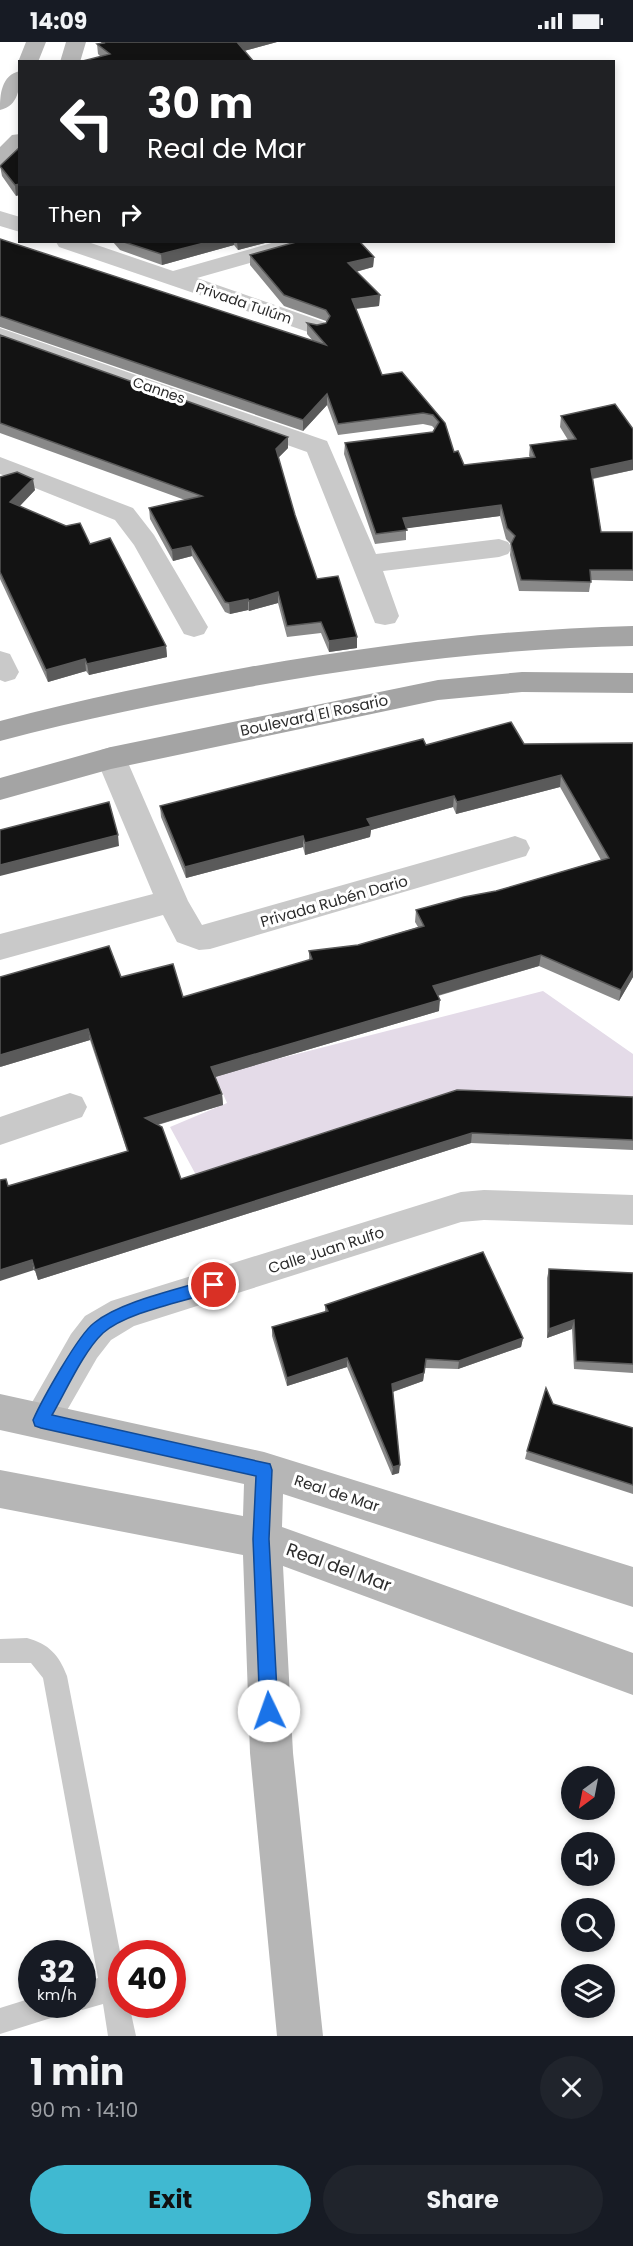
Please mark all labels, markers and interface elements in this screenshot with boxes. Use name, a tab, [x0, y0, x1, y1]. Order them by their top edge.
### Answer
text: 14:09	[30, 6, 87, 37]
text: 30 m	[147, 74, 253, 133]
icon: left	[48, 84, 126, 162]
text: Real de Mar	[147, 130, 306, 167]
icon: right	[114, 198, 147, 231]
text: Then	[48, 199, 102, 230]
street label: Privada Tulúm	[193, 277, 295, 329]
street label: Cannes	[130, 372, 188, 408]
street label: Boulevard El Rosario	[238, 689, 390, 741]
street label: Privada Rubén Dario	[258, 870, 410, 932]
street label: Calle Juan Rulfo	[265, 1221, 387, 1279]
pin	[188, 1259, 239, 1310]
icon: arrive	[197, 1268, 230, 1301]
street label: Real de Mar	[292, 1469, 383, 1517]
street label: Real del Mar	[283, 1536, 395, 1598]
position arrow	[237, 1679, 301, 1743]
north arrow	[561, 1766, 615, 1820]
map controls	[561, 1766, 615, 2018]
button: sound	[561, 1832, 615, 1886]
button: search	[561, 1898, 615, 1952]
speed limit sign: 40	[108, 1940, 186, 2018]
text: 32	[39, 1950, 75, 1993]
button: layers	[561, 1964, 615, 2018]
text: km/h	[37, 1984, 77, 2005]
text: 1 min	[30, 2047, 124, 2098]
button: close	[540, 2056, 603, 2119]
text: 90 m · 14:10	[30, 2096, 138, 2124]
button: Exit	[30, 2165, 311, 2234]
button: Share	[323, 2165, 603, 2234]

